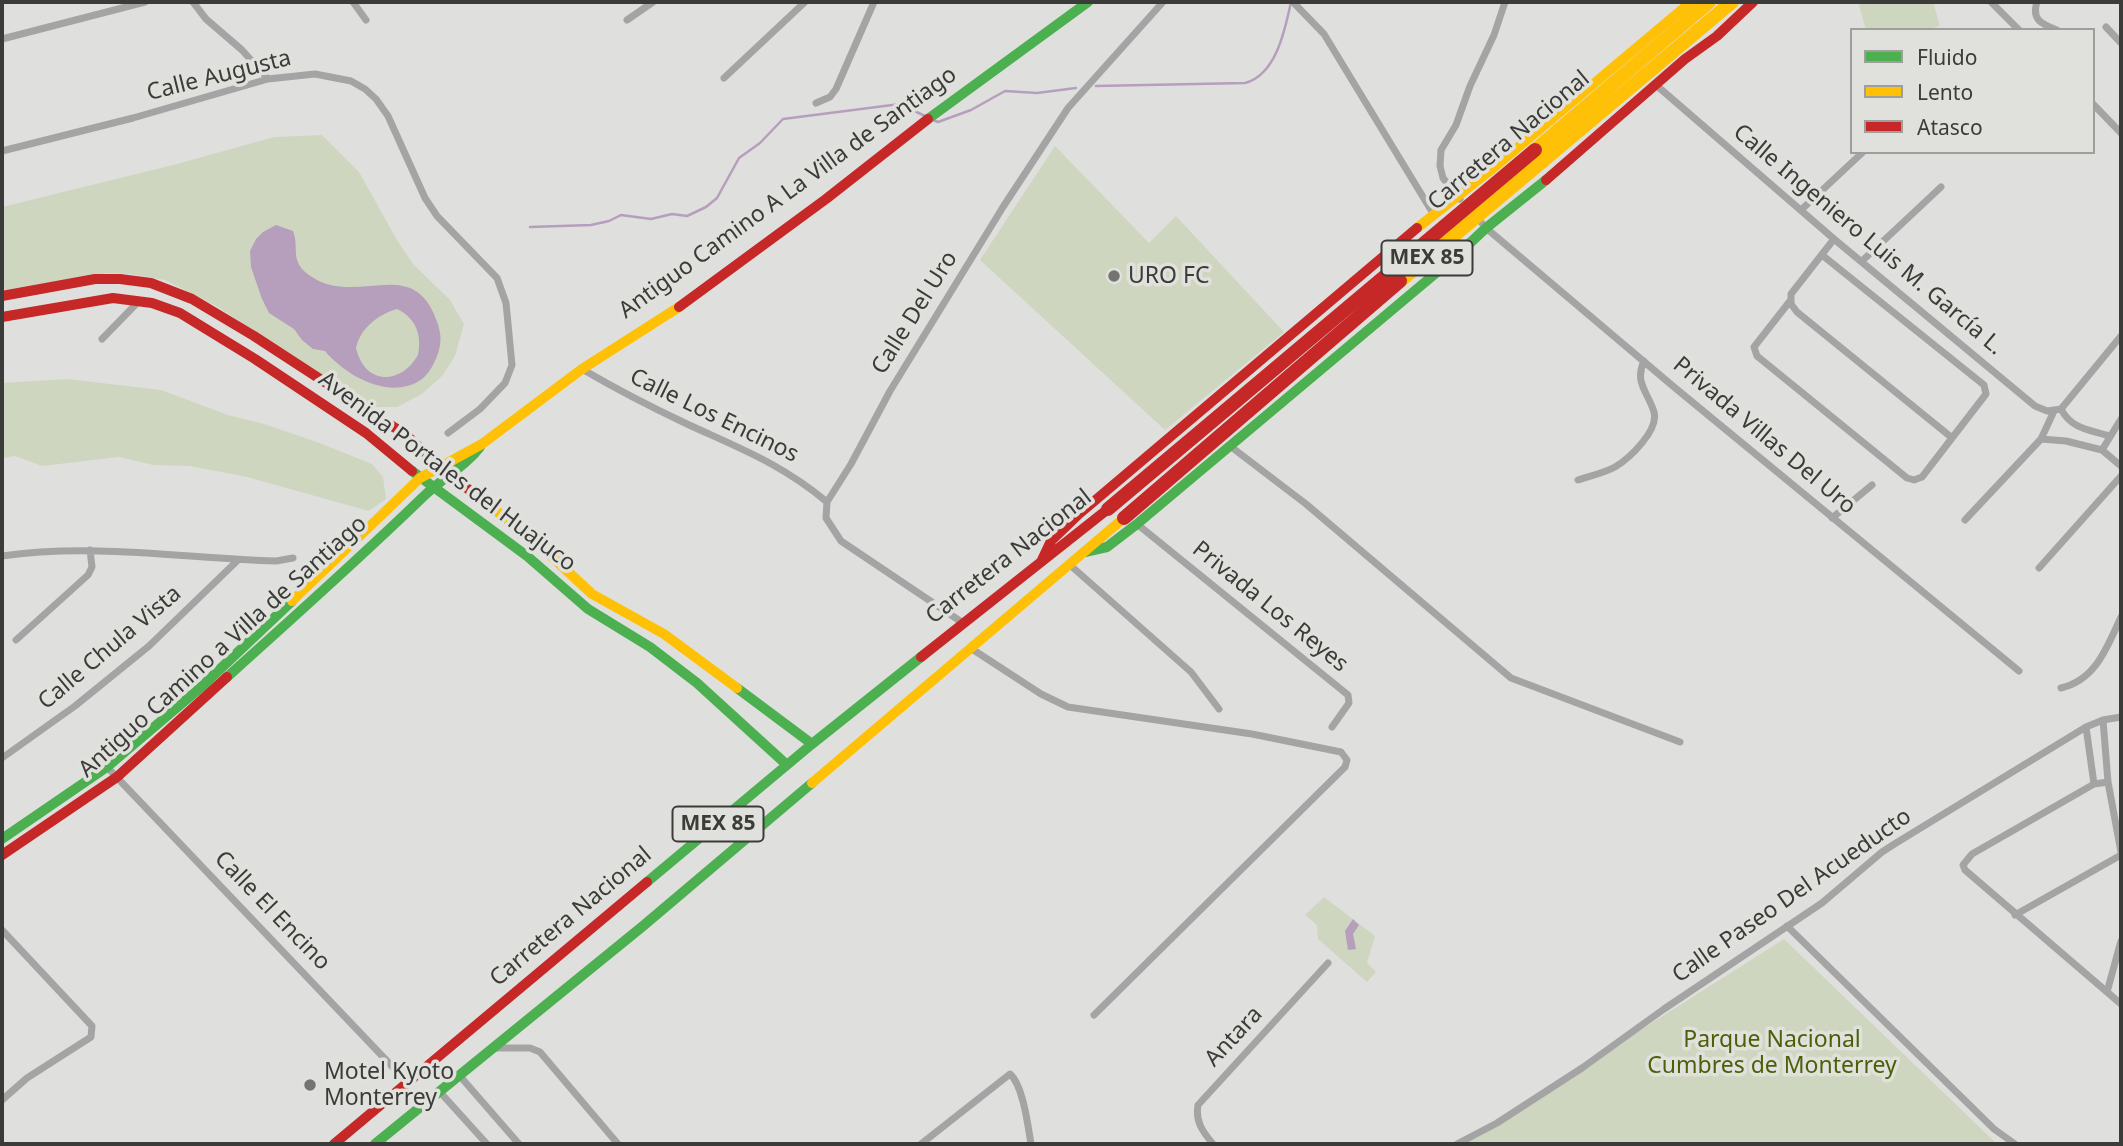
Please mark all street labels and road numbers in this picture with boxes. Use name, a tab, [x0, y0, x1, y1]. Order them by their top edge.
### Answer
street label: Calle Augusta	[144, 45, 294, 107]
street label: Antiguo Camino A La Villa de Santiago	[614, 61, 962, 325]
street label: Carretera Nacional	[1423, 65, 1595, 217]
street label: Calle Ingeniero Luis M. García L.	[1727, 119, 2009, 361]
road number: MEX 85	[1382, 240, 1472, 276]
street label: Calle Del Uro	[866, 246, 964, 380]
street label: Privada Villas Del Uro	[1667, 352, 1861, 520]
street label: Calle Los Encinos	[625, 363, 803, 469]
street label: Avenida Portales del Huajuco	[313, 366, 581, 578]
street label: Carretera Nacional	[921, 484, 1097, 630]
street label: Antiguo Camino a Villa de Santiago	[73, 510, 373, 784]
street label: Privada Los Reyes	[1187, 536, 1353, 678]
street label: Calle Chula Vista	[33, 580, 187, 716]
street label: Calle Paseo Del Acueducto	[1667, 803, 1917, 989]
road number: MEX 85	[672, 806, 764, 842]
street label: Carretera Nacional	[485, 841, 657, 993]
street label: Calle El Encino	[208, 846, 336, 976]
street label: Antara	[1199, 1001, 1269, 1073]

